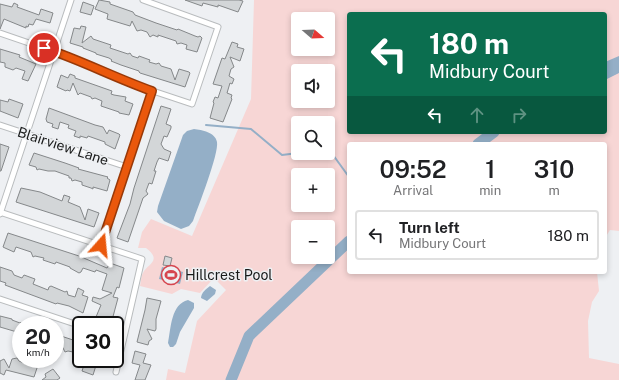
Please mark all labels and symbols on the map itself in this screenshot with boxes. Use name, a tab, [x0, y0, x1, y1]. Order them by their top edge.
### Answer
north arrow	[291, 12, 335, 56]
pin	[27, 31, 61, 65]
street label: Blairview Lane	[15, 124, 111, 168]
position arrow	[80, 224, 122, 266]
sports icon: Hillcrest Pool	[160, 264, 182, 286]
place label: Hillcrest Pool	[185, 267, 273, 283]
speed limit sign: 30	[72, 316, 124, 368]

